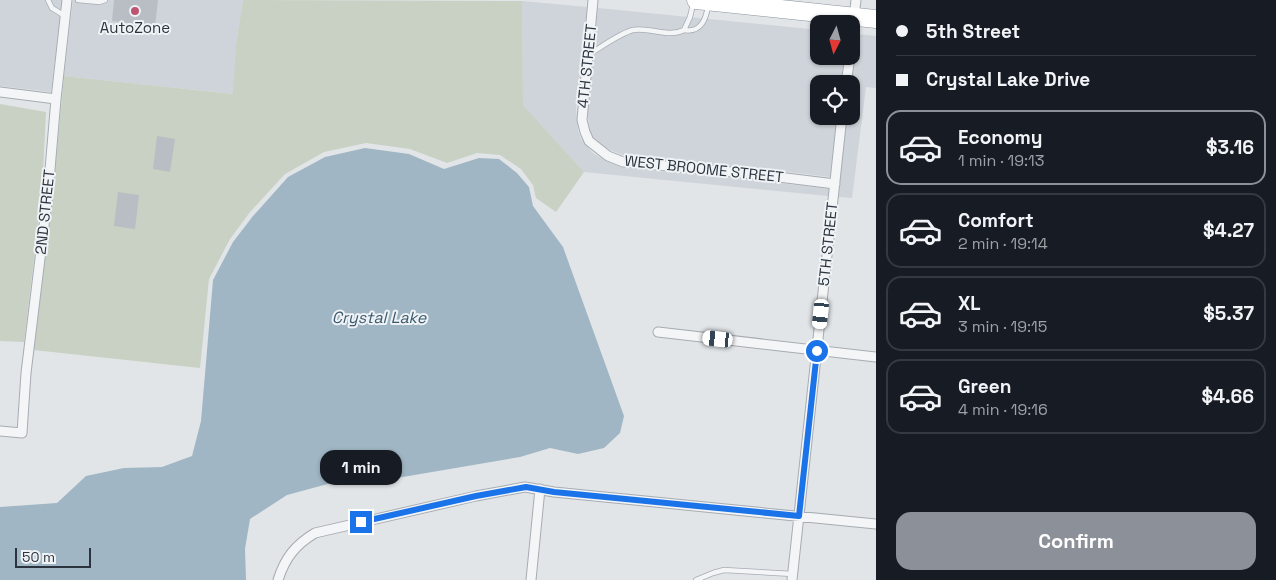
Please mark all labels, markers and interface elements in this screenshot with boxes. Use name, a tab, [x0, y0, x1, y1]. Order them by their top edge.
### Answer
marker: AutoZone	[129, 5, 141, 17]
north arrow	[810, 15, 860, 65]
map controls	[810, 15, 860, 125]
place label: AutoZone	[100, 18, 170, 37]
text: 5th Street	[926, 19, 1020, 44]
street label: 4TH STREET	[573, 23, 600, 109]
text: Crystal Lake Drive	[926, 67, 1090, 92]
button: locate	[810, 75, 860, 125]
icon: car	[898, 125, 943, 170]
text: Economy	[958, 125, 1042, 150]
text: $3.16	[1206, 135, 1254, 160]
text: 1 min · 19:13	[958, 150, 1044, 171]
street label: WEST BROOME STREET	[623, 151, 785, 186]
street label: 2ND STREET	[31, 168, 58, 255]
street label: 5TH STREET	[814, 201, 841, 287]
icon: car	[898, 208, 943, 253]
text: Comfort	[958, 208, 1034, 233]
text: $4.27	[1203, 218, 1254, 243]
text: 2 min · 19:14	[958, 233, 1048, 254]
icon: car	[898, 291, 943, 336]
text: XL	[958, 291, 981, 316]
car	[811, 298, 830, 330]
text: $5.37	[1203, 301, 1254, 326]
water label: Crystal Lake	[332, 307, 427, 328]
text: 3 min · 19:15	[958, 316, 1047, 337]
car	[702, 330, 733, 348]
route start	[806, 340, 828, 362]
icon: car	[898, 374, 943, 419]
text: Green	[958, 374, 1011, 399]
text: $4.66	[1201, 384, 1254, 409]
text: 4 min · 19:16	[958, 399, 1048, 420]
callout: 1 min	[320, 450, 402, 484]
text: 1 min	[341, 457, 381, 478]
route end	[350, 511, 372, 533]
button: Confirm	[896, 512, 1256, 570]
scale bar	[15, 545, 91, 568]
text: 50 m	[22, 548, 55, 566]

